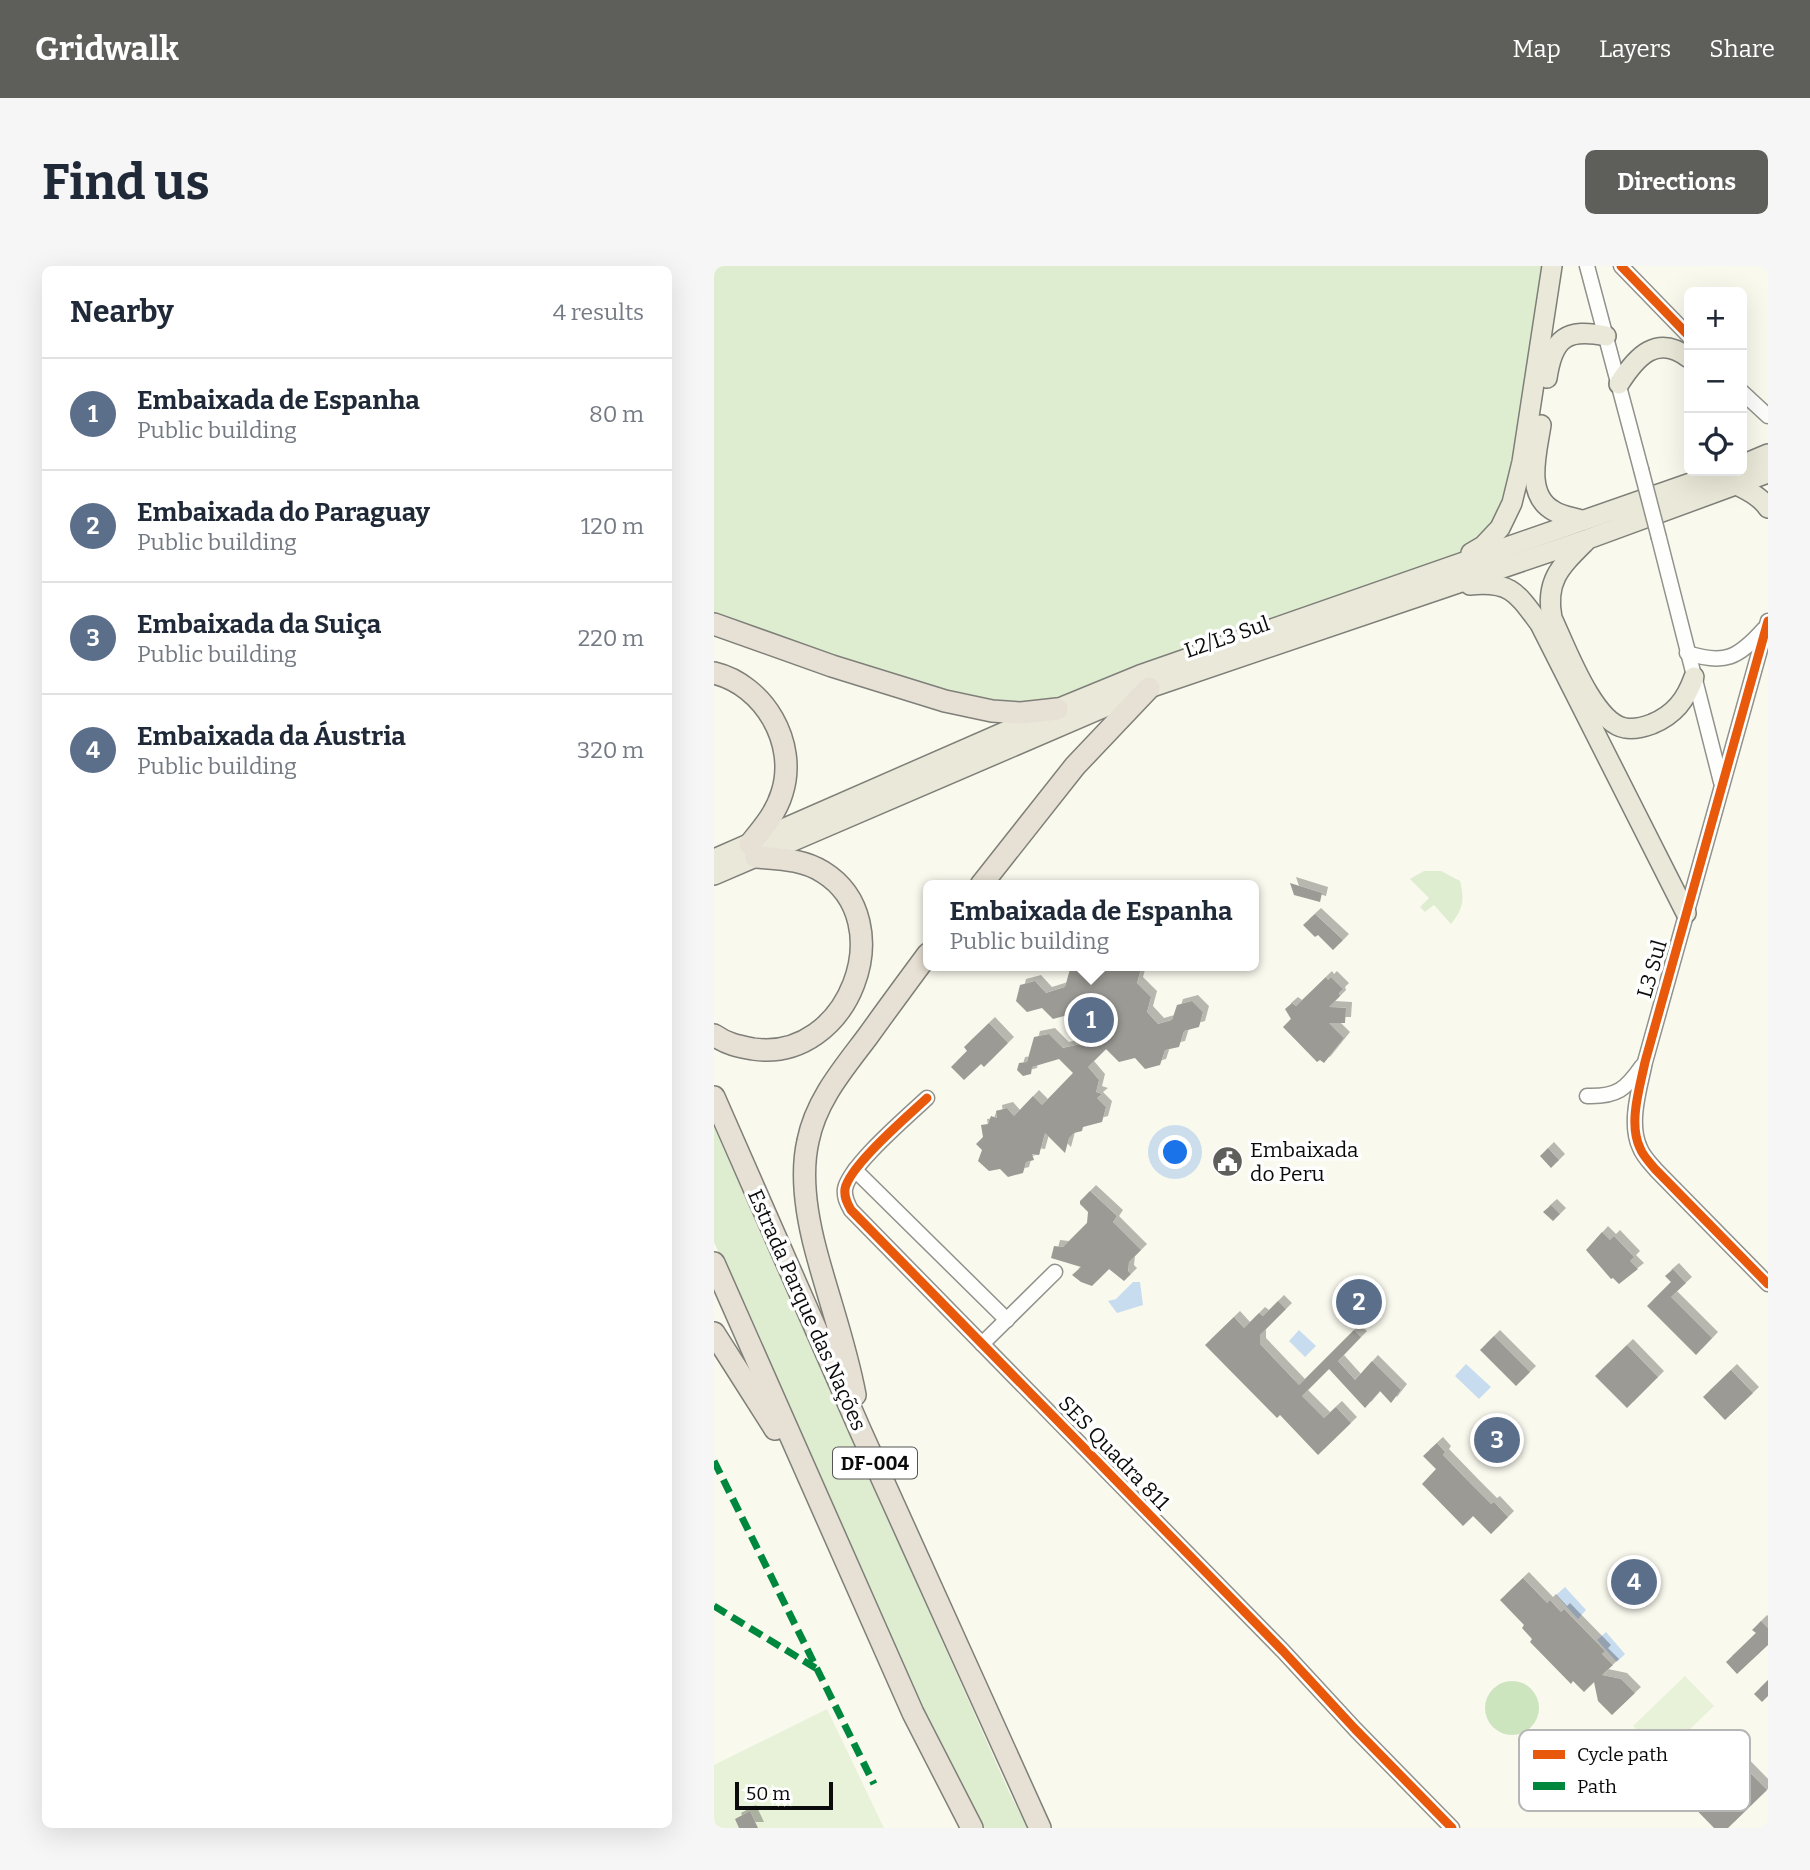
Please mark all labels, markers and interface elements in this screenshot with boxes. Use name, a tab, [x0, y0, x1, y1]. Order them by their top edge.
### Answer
text: Gridwalk	[35, 29, 179, 69]
text: Map	[1513, 35, 1561, 63]
text: Layers	[1599, 35, 1671, 63]
text: Share	[1709, 35, 1775, 63]
button: Directions	[1585, 150, 1768, 214]
text: Find us	[42, 153, 210, 212]
map controls	[1684, 287, 1747, 476]
button: +	[1684, 287, 1747, 350]
text: Nearby	[70, 294, 174, 330]
text: 4 results	[553, 298, 644, 326]
button: −	[1684, 350, 1747, 413]
text: Embaixada de Espanha	[137, 385, 420, 416]
text: 1	[88, 400, 98, 428]
text: 80 m	[589, 400, 644, 428]
button: locate	[1684, 413, 1747, 476]
text: Public building	[137, 416, 297, 444]
text: Embaixada do Paraguay	[137, 497, 430, 528]
text: 2	[87, 512, 99, 540]
text: 120 m	[581, 512, 644, 540]
text: Public building	[137, 528, 297, 556]
text: Embaixada da Suiça	[137, 609, 381, 640]
street label: L2/L3 Sul	[1181, 610, 1273, 664]
text: 3	[86, 624, 100, 652]
text: 220 m	[578, 624, 644, 652]
text: Public building	[137, 640, 297, 668]
text: Embaixada da Áustria	[137, 721, 406, 752]
text: 4	[86, 736, 100, 764]
text: 320 m	[577, 736, 644, 764]
text: Public building	[137, 752, 297, 780]
popup	[923, 880, 1259, 971]
text: Embaixada de Espanha	[950, 896, 1232, 927]
text: Public building	[950, 927, 1109, 955]
street label: L3 Sul	[1631, 937, 1673, 1001]
pin: 1	[1068, 994, 1114, 1046]
your location	[1158, 1135, 1192, 1169]
place label: Embaixada do Peru	[1250, 1137, 1359, 1187]
public building icon: Embaixada do Peru	[1210, 1145, 1244, 1179]
street label: Estrada Parque das Nações	[742, 1185, 872, 1435]
pin: 2	[1336, 1276, 1382, 1328]
street label: SES Quadra 811	[1053, 1390, 1175, 1516]
pin: 3	[1474, 1414, 1520, 1466]
road number: DF-004	[833, 1448, 917, 1478]
pin: 4	[1611, 1556, 1657, 1608]
legend	[1519, 1730, 1750, 1811]
text: Cycle path	[1577, 1743, 1668, 1766]
text: Path	[1577, 1775, 1617, 1798]
scale bar	[735, 1779, 833, 1811]
text: 50 m	[746, 1782, 790, 1805]

